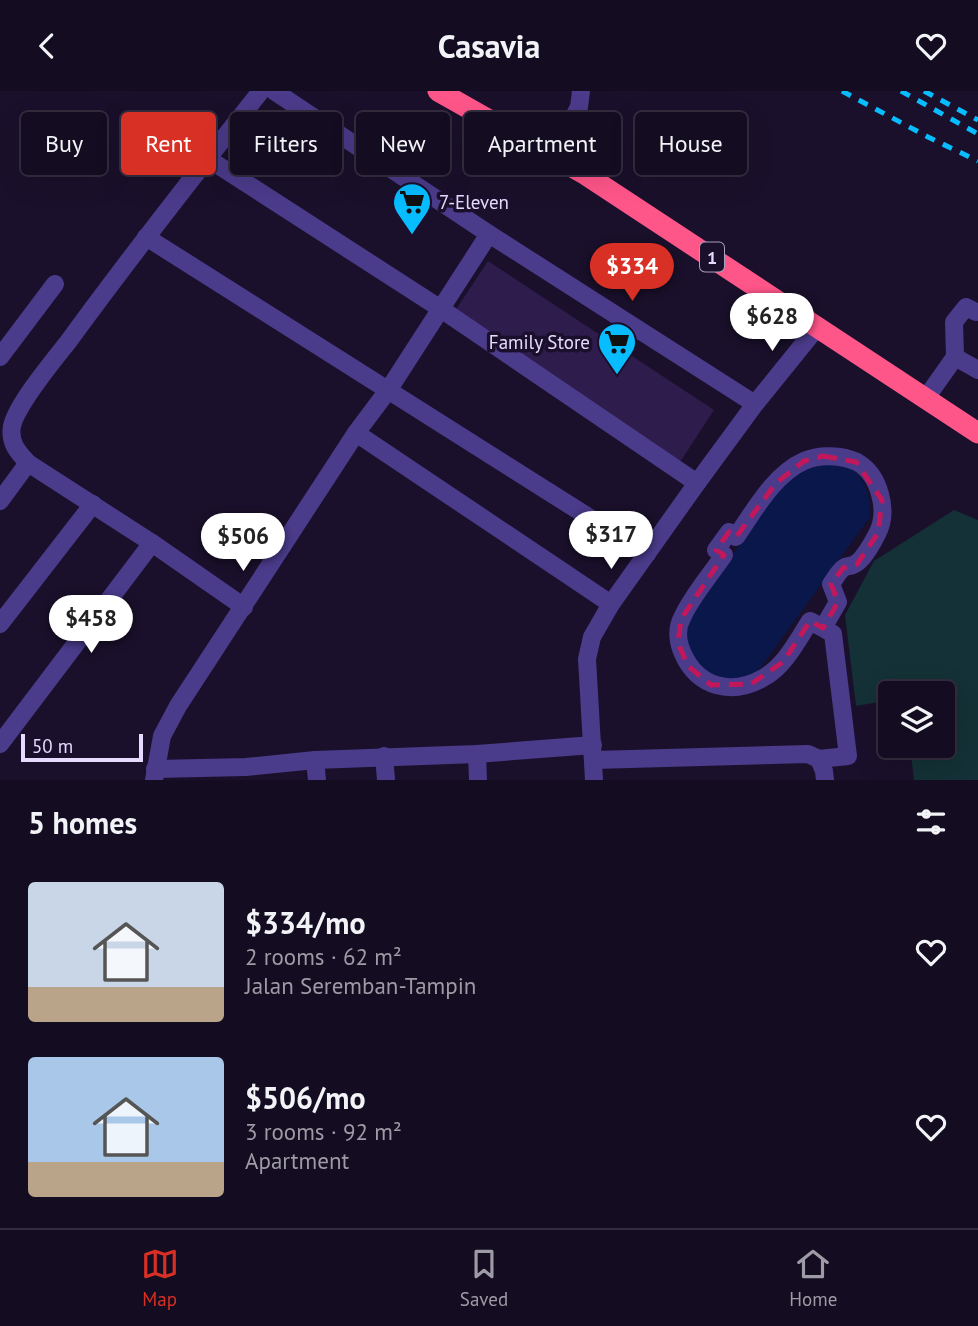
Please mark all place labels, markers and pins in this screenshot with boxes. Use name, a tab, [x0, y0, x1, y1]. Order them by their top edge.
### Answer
supermarket icon: 7-Eleven	[391, 181, 433, 236]
place label: 7-Eleven	[439, 190, 509, 214]
pin: $334	[591, 243, 673, 303]
pin: $628	[731, 293, 813, 353]
supermarket icon: Family Store	[596, 321, 638, 376]
place label: Family Store	[489, 330, 590, 354]
pin: $317	[570, 511, 652, 571]
pin: $506	[202, 513, 284, 573]
pin: $458	[50, 595, 132, 655]

